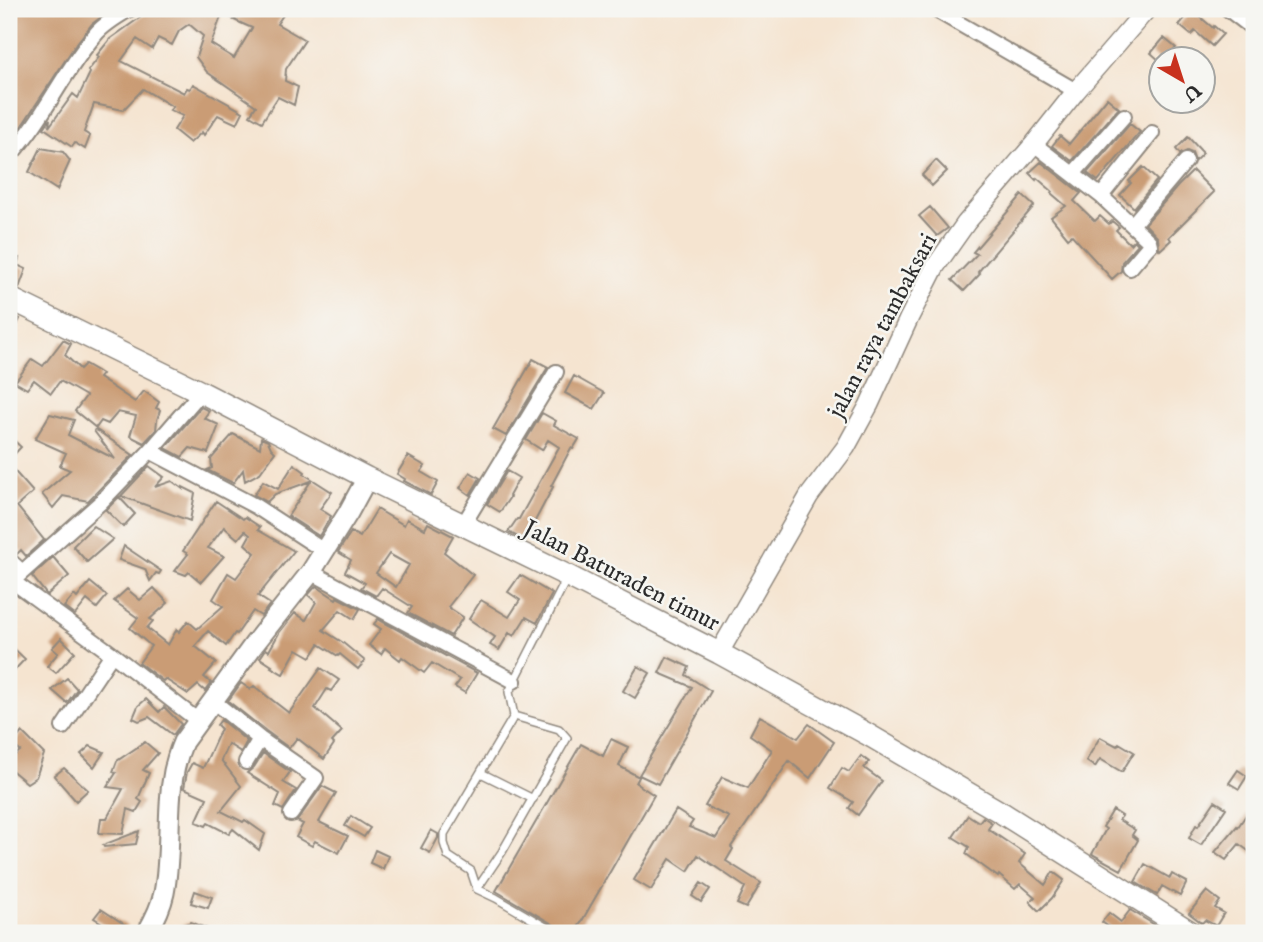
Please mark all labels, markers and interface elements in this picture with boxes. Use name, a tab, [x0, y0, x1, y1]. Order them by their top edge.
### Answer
north arrow	[1148, 46, 1218, 116]
text: U	[1177, 77, 1206, 107]
street label: jalan raya tambaksari	[821, 228, 945, 425]
street label: Jalan Baturaden timur	[515, 512, 725, 639]

